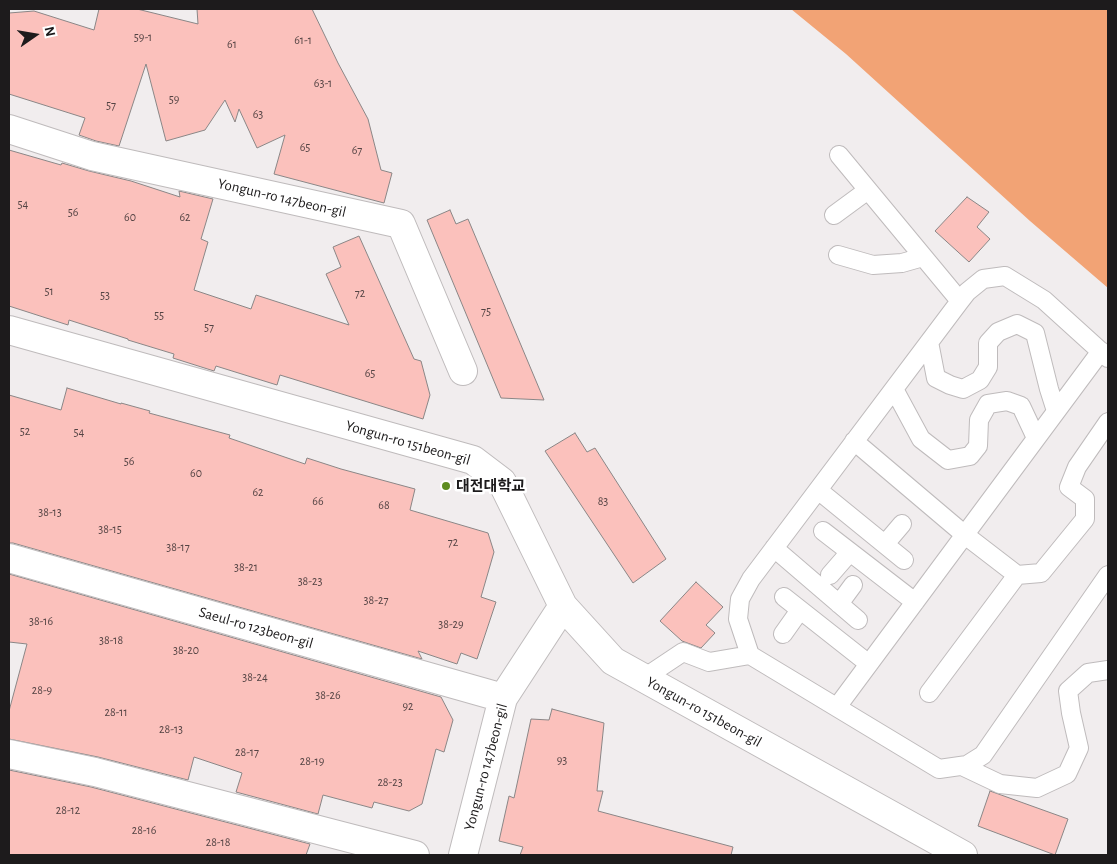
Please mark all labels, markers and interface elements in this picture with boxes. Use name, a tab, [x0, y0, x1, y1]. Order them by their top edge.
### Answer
north arrow	[10, 10, 60, 60]
text: N	[42, 25, 58, 38]
house number: 59-1	[134, 30, 152, 44]
house number: 61-1	[294, 33, 312, 47]
house number: 61	[227, 37, 237, 51]
house number: 63-1	[314, 76, 332, 90]
house number: 59	[169, 92, 179, 106]
house number: 57	[106, 98, 116, 112]
house number: 63	[253, 107, 263, 121]
house number: 65	[300, 140, 310, 154]
house number: 67	[352, 143, 362, 157]
street label: Yongun-ro 147beon-gil	[216, 174, 348, 222]
house number: 54	[18, 197, 28, 211]
house number: 56	[68, 205, 78, 219]
house number: 60	[124, 210, 136, 224]
house number: 62	[179, 210, 191, 224]
house number: 51	[44, 284, 54, 298]
house number: 72	[355, 286, 365, 300]
house number: 53	[100, 288, 110, 302]
house number: 75	[481, 304, 491, 318]
house number: 55	[154, 308, 164, 322]
house number: 57	[204, 320, 214, 334]
house number: 65	[365, 366, 375, 380]
street label: Yongun-ro 151beon-gil	[343, 417, 473, 469]
house number: 52	[20, 424, 30, 438]
house number: 54	[74, 425, 84, 439]
house number: 56	[124, 454, 134, 468]
house number: 60	[190, 466, 202, 480]
place label: 대전대학교	[456, 477, 525, 495]
marker: 대전대학교	[440, 480, 452, 492]
house number: 62	[252, 485, 264, 499]
house number: 66	[312, 494, 324, 508]
house number: 83	[598, 494, 608, 508]
house number: 68	[378, 498, 390, 512]
house number: 38-13	[38, 505, 62, 519]
house number: 38-15	[98, 522, 122, 536]
house number: 72	[448, 535, 458, 549]
house number: 38-17	[166, 540, 190, 554]
house number: 38-21	[234, 560, 258, 574]
house number: 38-23	[298, 574, 322, 588]
house number: 38-27	[364, 593, 388, 607]
street label: Saeul-ro 123beon-gil	[197, 603, 315, 653]
house number: 38-16	[29, 614, 53, 628]
house number: 38-29	[438, 617, 464, 631]
house number: 38-18	[99, 633, 123, 647]
house number: 38-20	[173, 643, 199, 657]
house number: 38-24	[242, 670, 268, 684]
street label: Yongun-ro 151beon-gil	[643, 673, 765, 751]
house number: 28-9	[32, 683, 52, 697]
house number: 38-26	[315, 688, 341, 702]
house number: 92	[402, 699, 414, 713]
street label: Yongun-ro 147beon-gil	[460, 701, 512, 833]
house number: 28-11	[104, 705, 128, 719]
house number: 28-13	[159, 722, 183, 736]
house number: 28-17	[235, 745, 259, 759]
house number: 93	[557, 753, 567, 767]
house number: 28-19	[300, 754, 324, 768]
house number: 28-23	[377, 775, 403, 789]
house number: 28-12	[56, 803, 80, 817]
house number: 28-16	[132, 823, 156, 837]
house number: 28-18	[206, 835, 230, 849]

